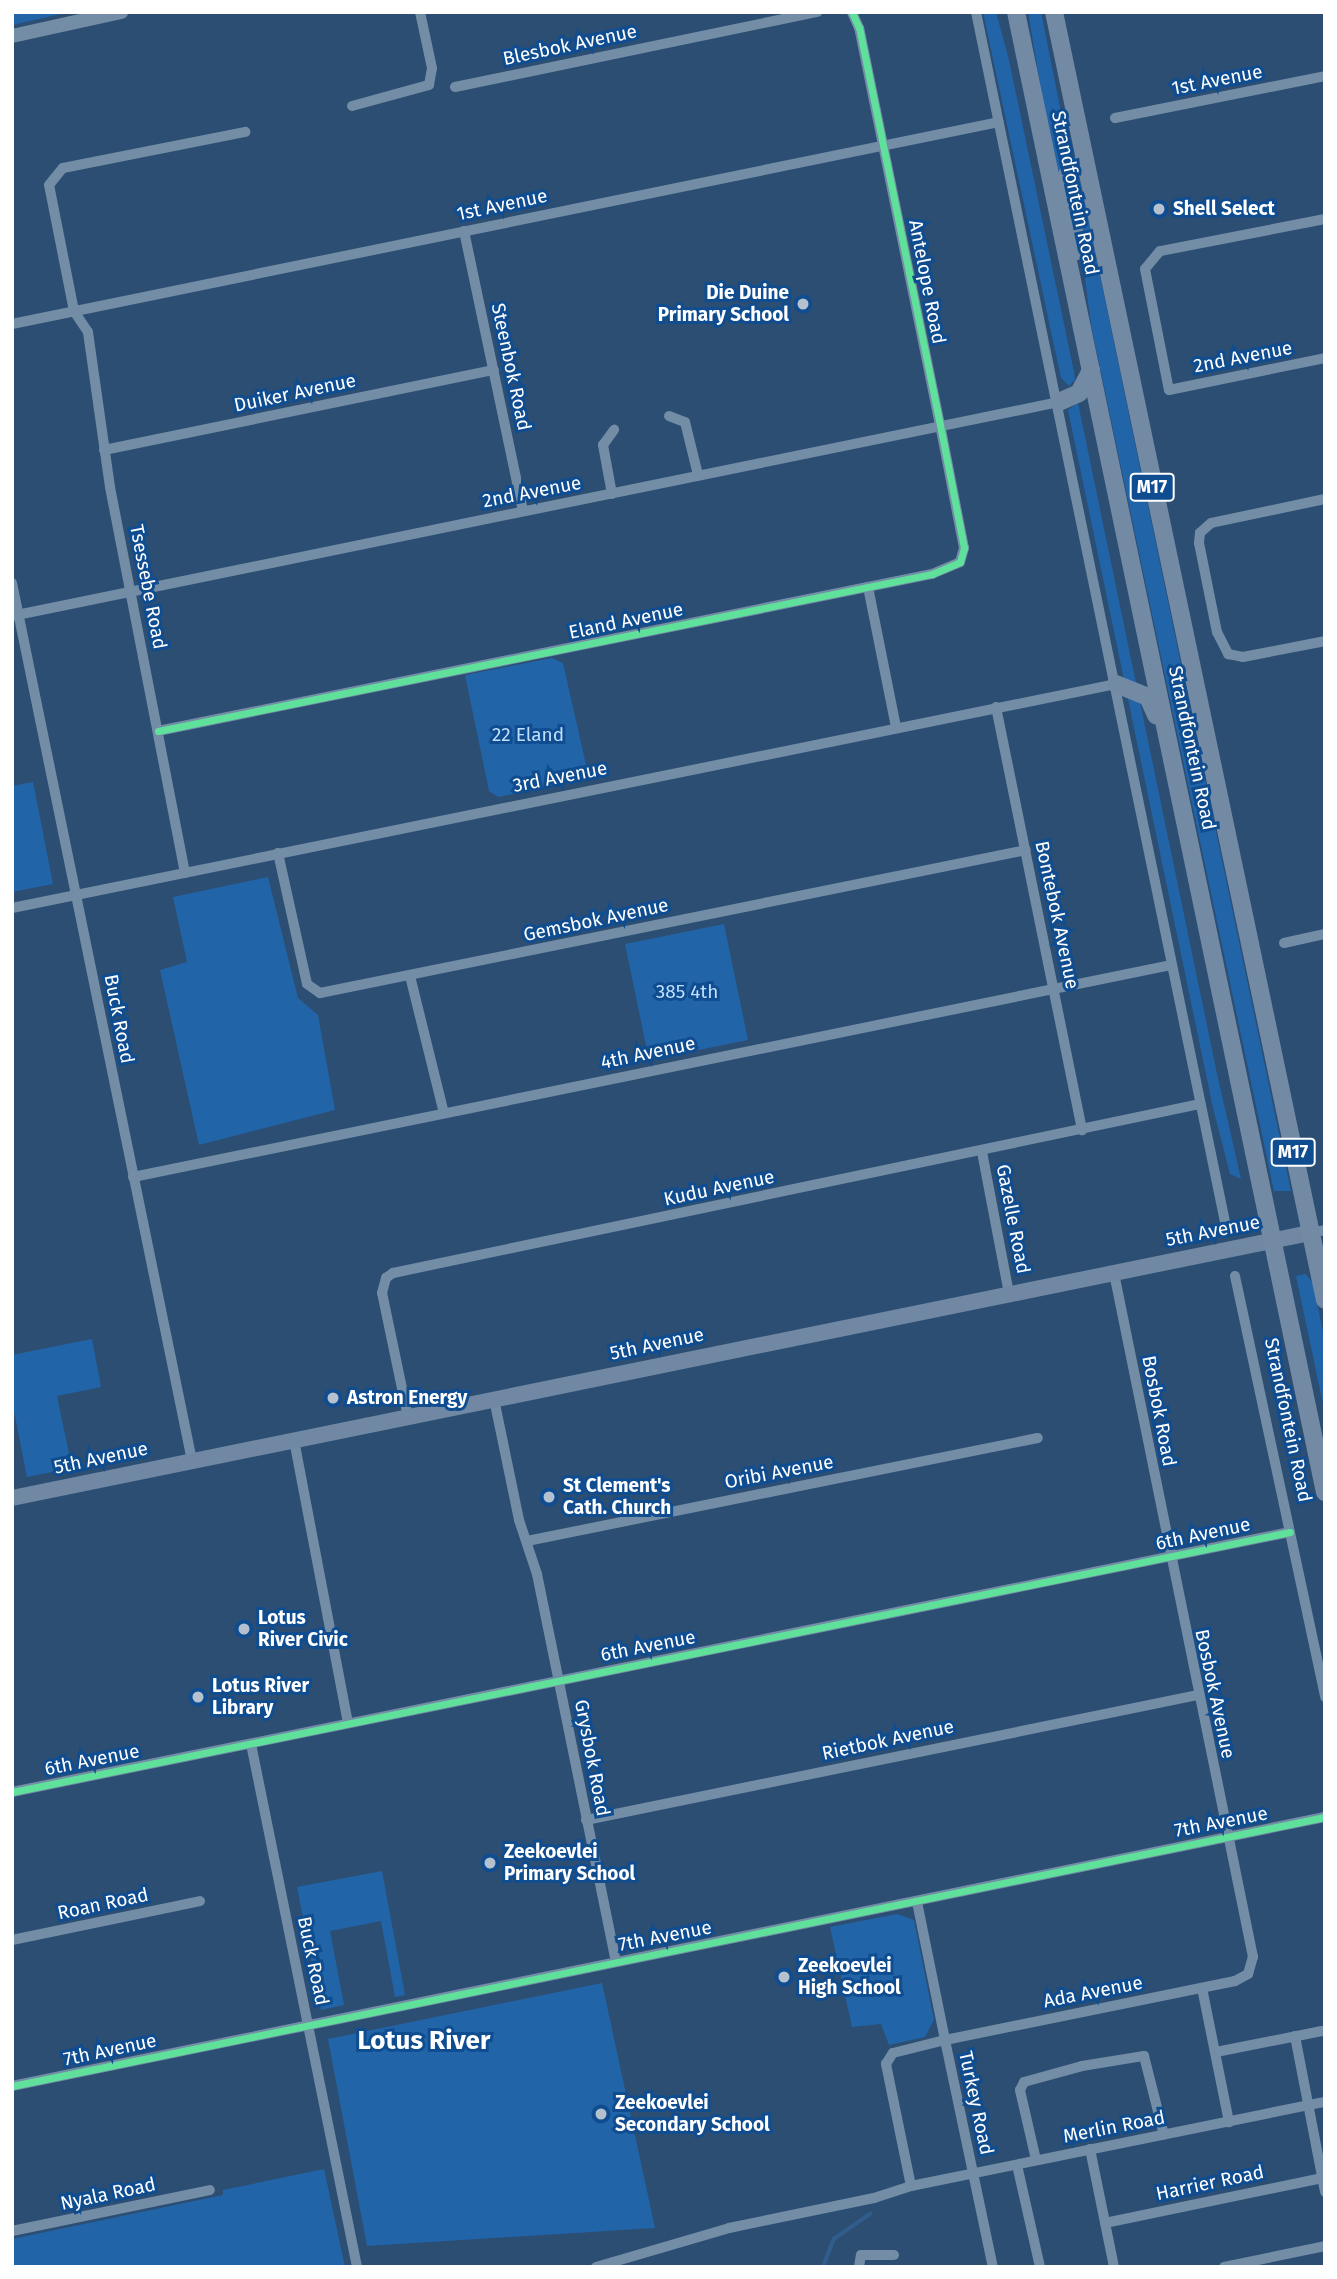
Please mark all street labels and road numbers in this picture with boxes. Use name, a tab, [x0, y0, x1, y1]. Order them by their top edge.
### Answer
street label: Blesbok Avenue	[501, 20, 639, 70]
street label: 1st Avenue	[1170, 60, 1264, 100]
street label: Strandfontein Road	[1046, 109, 1104, 277]
street label: 1st Avenue	[455, 184, 549, 226]
street label: Antelope Road	[904, 218, 950, 346]
street label: Steenbok Road	[486, 301, 536, 433]
street label: 2nd Avenue	[1192, 336, 1294, 378]
street label: Duiker Avenue	[232, 369, 358, 417]
street label: 2nd Avenue	[481, 471, 583, 513]
road number: M17	[1129, 472, 1175, 502]
street label: Tsessebe Road	[125, 523, 171, 651]
street label: Eland Avenue	[567, 598, 685, 644]
street label: Strandfontein Road	[1163, 664, 1221, 832]
street label: 3rd Avenue	[511, 757, 609, 797]
street label: Bontebok Avenue	[1030, 839, 1084, 991]
street label: Gemsbok Avenue	[521, 893, 671, 947]
street label: Buck Road	[99, 973, 139, 1065]
street label: 4th Avenue	[599, 1032, 697, 1074]
road number: M17	[1270, 1138, 1316, 1167]
street label: Gazelle Road	[991, 1162, 1035, 1276]
street label: Kudu Avenue	[662, 1165, 776, 1211]
street label: 5th Avenue	[1164, 1211, 1262, 1251]
street label: 5th Avenue	[608, 1323, 706, 1365]
street label: Strandfontein Road	[1259, 1336, 1317, 1504]
street label: Bosbok Road	[1137, 1354, 1181, 1468]
street label: 5th Avenue	[52, 1437, 150, 1479]
street label: Oribi Avenue	[723, 1450, 835, 1494]
street label: 6th Avenue	[1154, 1513, 1252, 1555]
street label: 6th Avenue	[599, 1626, 697, 1666]
street label: Bosbok Avenue	[1190, 1627, 1240, 1761]
street label: Grysbok Road	[570, 1698, 614, 1818]
street label: Rietbok Avenue	[820, 1715, 956, 1765]
street label: 6th Avenue	[43, 1740, 141, 1780]
street label: 7th Avenue	[1172, 1802, 1270, 1842]
street label: Roan Road	[55, 1883, 151, 1925]
street label: Buck Road	[292, 1914, 334, 2008]
street label: 7th Avenue	[616, 1916, 714, 1956]
street label: Ada Avenue	[1041, 1971, 1145, 2013]
street label: 7th Avenue	[61, 2029, 159, 2071]
street label: Turkey Road	[954, 2049, 998, 2157]
street label: Merlin Road	[1061, 2106, 1167, 2148]
street label: Harrier Road	[1154, 2160, 1266, 2206]
street label: Nyala Road	[58, 2173, 158, 2215]

